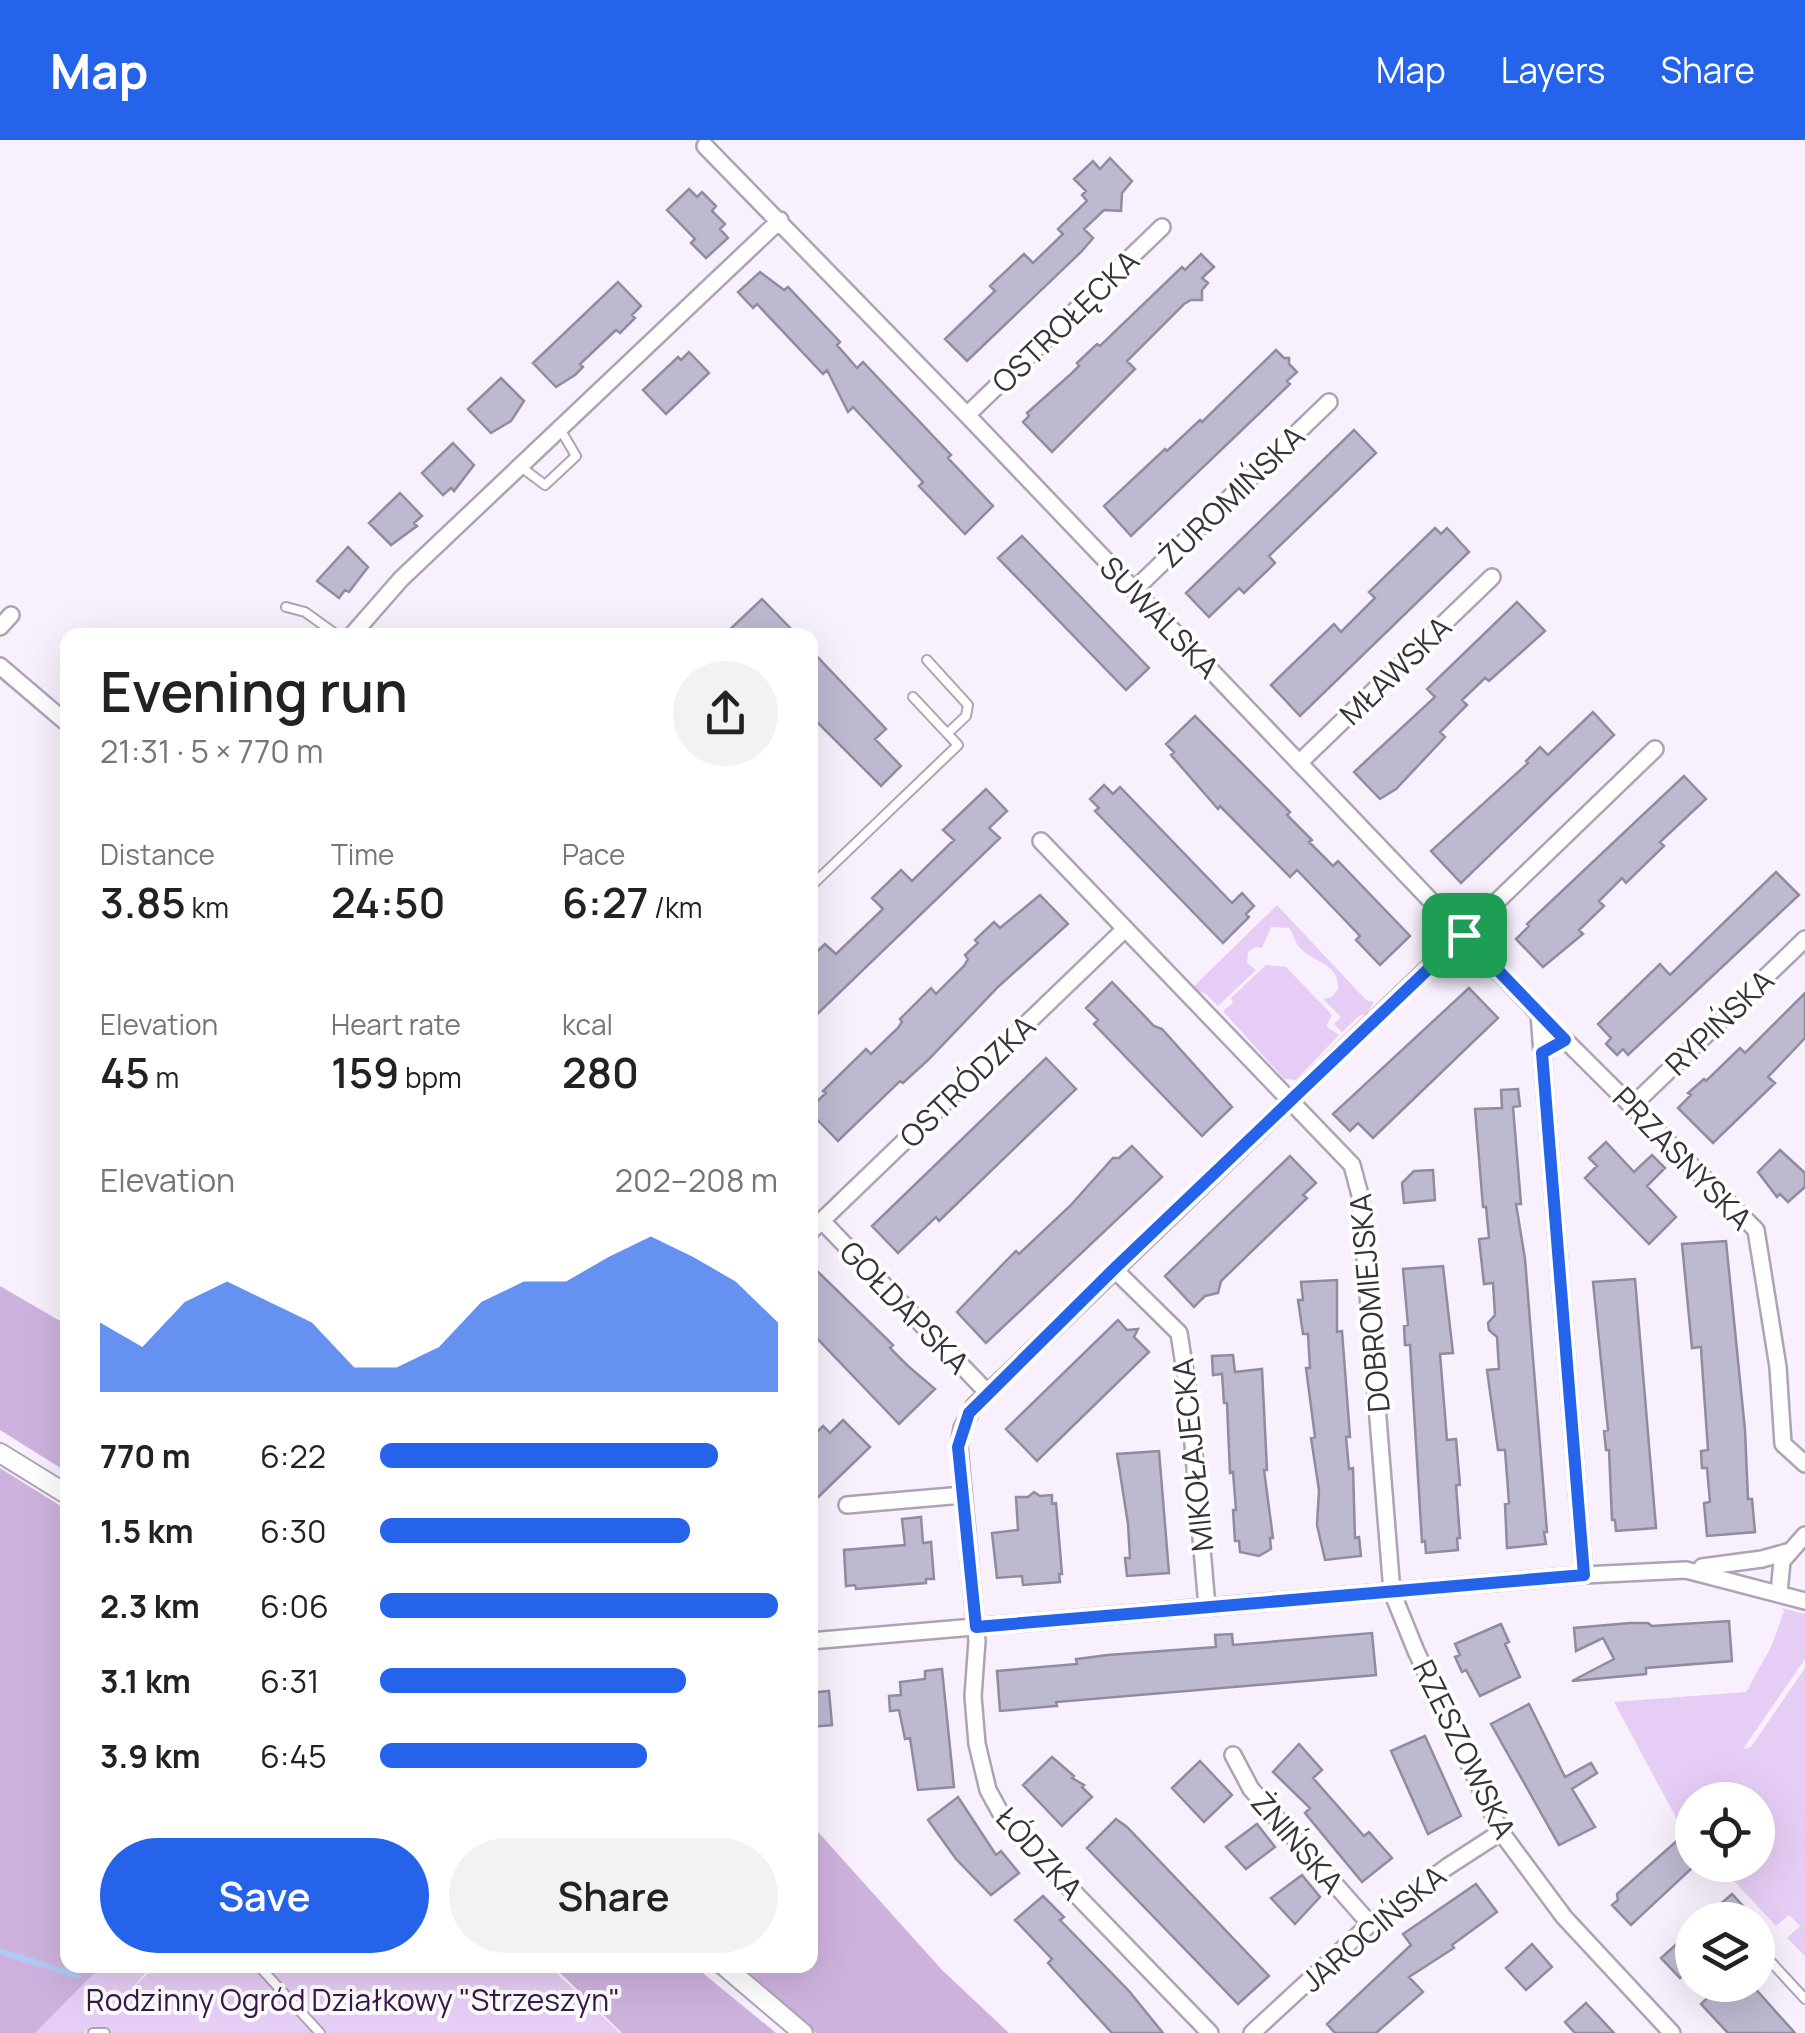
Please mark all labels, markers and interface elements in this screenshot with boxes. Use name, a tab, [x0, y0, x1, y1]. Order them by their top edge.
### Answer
text: Map	[50, 38, 148, 103]
text: Map	[1376, 46, 1446, 94]
text: Layers	[1501, 46, 1605, 94]
text: Share	[1660, 46, 1755, 94]
street label: OSTROŁĘCKA	[983, 240, 1147, 402]
street label: ŻUROMIŃSKA	[1149, 416, 1313, 576]
street label: SUWALSKA	[1091, 547, 1229, 687]
street label: MŁAWSKA	[1330, 606, 1460, 734]
text: Evening run	[100, 653, 408, 729]
button: share	[673, 661, 778, 766]
text: 21:31 · 5 × 770 m	[100, 729, 323, 773]
text: Distance	[100, 835, 215, 873]
text: Time	[331, 835, 394, 873]
text: Pace	[562, 835, 625, 873]
text: 3.85	[100, 873, 186, 931]
text: 24:50	[331, 873, 445, 931]
text: 6:27	[562, 873, 649, 931]
text: km	[186, 888, 229, 926]
text: /km	[649, 888, 703, 926]
pin	[1422, 893, 1507, 978]
icon: arrive	[1437, 908, 1492, 963]
street label: RYPIŃSKA	[1656, 960, 1782, 1084]
text: Elevation	[100, 1005, 218, 1043]
text: Heart rate	[331, 1005, 461, 1043]
text: kcal	[562, 1005, 613, 1043]
street label: OSTRÓDZKA	[890, 1006, 1044, 1156]
text: 45	[100, 1043, 150, 1101]
text: 159	[331, 1043, 399, 1101]
text: 280	[562, 1043, 639, 1101]
text: m	[150, 1058, 179, 1096]
text: bpm	[399, 1058, 462, 1096]
street label: PRZASNYSKA	[1604, 1078, 1762, 1238]
text: Elevation	[100, 1158, 235, 1202]
text: 202–208 m	[615, 1158, 778, 1202]
street label: DOBROMIEJSKA	[1339, 1192, 1399, 1414]
street label: GOŁDAPSKA	[831, 1231, 979, 1383]
street label: MIKOŁAJECKA	[1161, 1356, 1223, 1554]
text: 770 m	[100, 1434, 191, 1478]
text: 6:22	[260, 1434, 326, 1478]
text: 1.5 km	[100, 1509, 194, 1553]
text: 6:30	[260, 1509, 327, 1553]
text: 2.3 km	[100, 1584, 200, 1628]
text: 6:06	[260, 1584, 329, 1628]
street label: RZESZOWSKA	[1404, 1653, 1526, 1845]
text: 3.1 km	[100, 1659, 191, 1703]
text: 6:31	[260, 1659, 320, 1703]
text: 3.9 km	[100, 1734, 201, 1778]
text: 6:45	[260, 1734, 327, 1778]
map controls	[1675, 1782, 1775, 2002]
button: locate	[1675, 1782, 1775, 1882]
street label: ŻNIŃSKA	[1243, 1783, 1353, 1901]
street label: ŁÓDZKA	[987, 1798, 1093, 1908]
button: Save	[100, 1838, 429, 1953]
button: Share	[449, 1838, 778, 1953]
street label: JAROCIŃSKA	[1292, 1855, 1454, 2001]
button: layers	[1675, 1902, 1775, 2002]
park label: Rodzinny Ogród Działkowy "Strzeszyn"	[86, 1979, 620, 2020]

